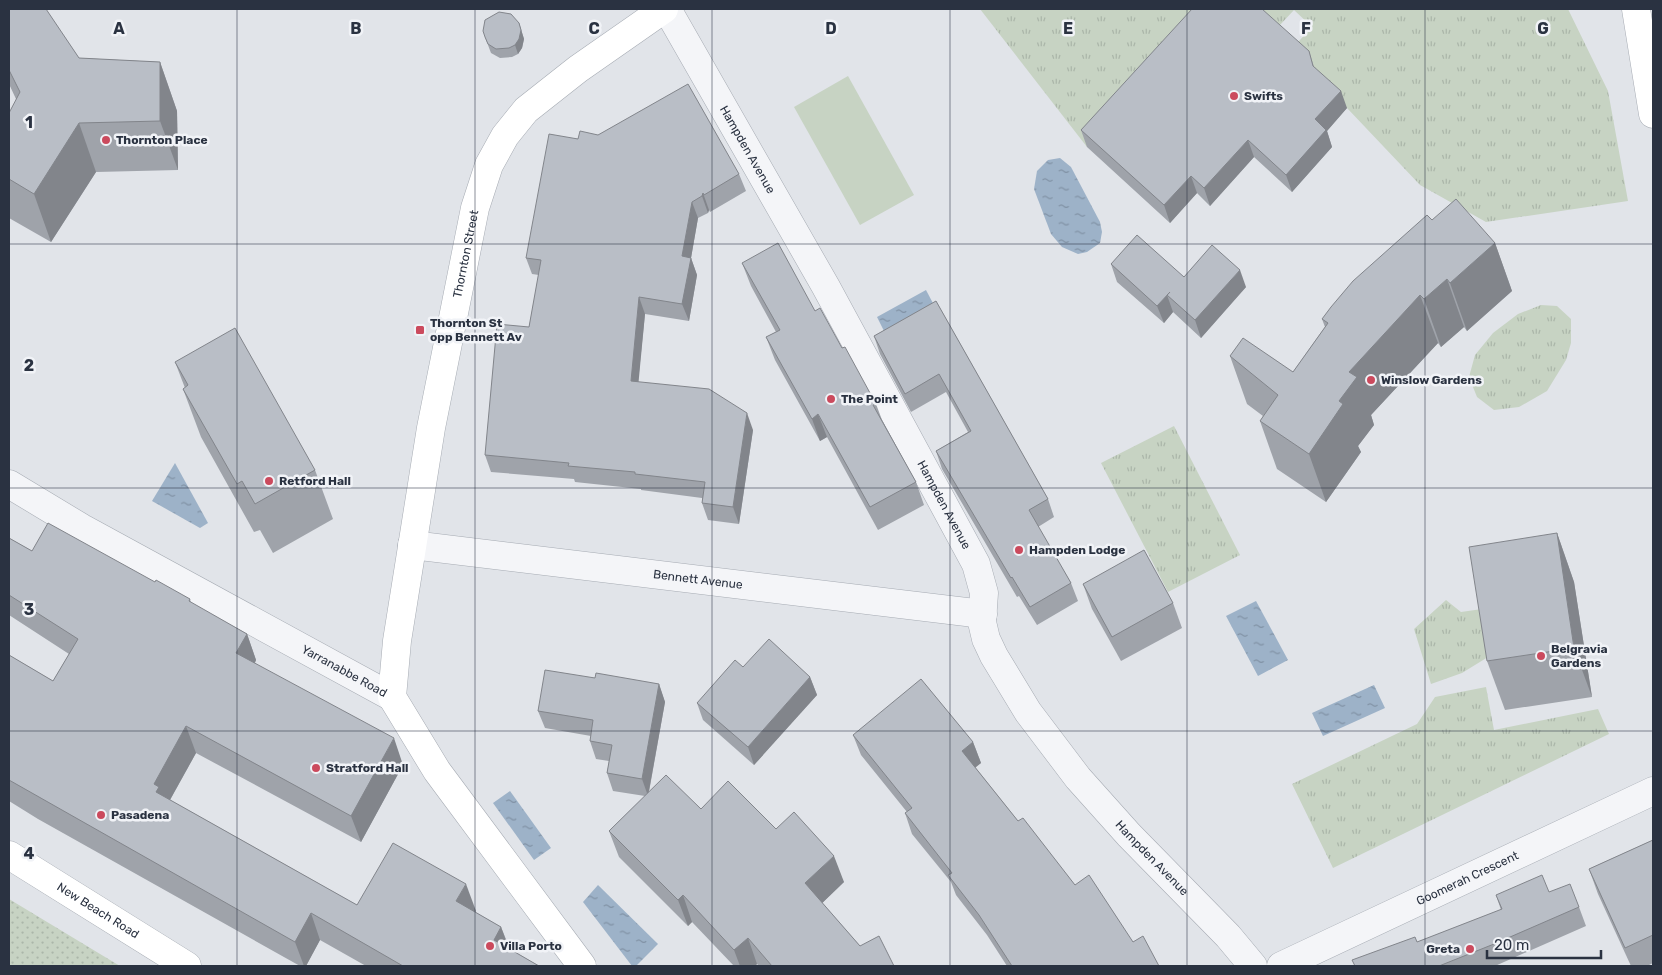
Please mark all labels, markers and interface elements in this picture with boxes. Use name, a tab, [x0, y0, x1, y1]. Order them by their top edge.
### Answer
text: A	[113, 19, 125, 38]
text: B	[350, 19, 362, 38]
text: C	[588, 19, 600, 38]
text: D	[825, 19, 837, 38]
text: E	[1063, 19, 1073, 38]
text: F	[1301, 19, 1311, 38]
text: G	[1537, 19, 1549, 38]
place label: Swifts	[1244, 89, 1283, 103]
marker: Swifts	[1228, 90, 1240, 102]
street label: Hampden Avenue	[717, 103, 778, 196]
text: 1	[25, 113, 33, 132]
place label: Thornton Place	[116, 133, 208, 147]
marker: Thornton Place	[100, 134, 112, 146]
street label: Thornton Street	[450, 209, 481, 299]
place label: Thornton St opp Bennett Av	[430, 316, 522, 344]
marker: Thornton St opp Bennett Av	[414, 324, 426, 336]
text: 2	[24, 356, 34, 375]
place label: Winslow Gardens	[1381, 373, 1482, 387]
marker: Winslow Gardens	[1365, 374, 1377, 386]
place label: The Point	[841, 392, 898, 406]
marker: The Point	[825, 393, 837, 405]
street label: Hampden Avenue	[914, 458, 974, 552]
place label: Retford Hall	[279, 474, 351, 488]
marker: Retford Hall	[263, 475, 275, 487]
place label: Hampden Lodge	[1029, 543, 1125, 557]
marker: Hampden Lodge	[1013, 544, 1025, 556]
street label: Bennett Avenue	[652, 567, 744, 592]
text: 3	[24, 600, 34, 619]
street label: Yarranabbe Road	[299, 642, 389, 700]
place label: Belgravia Gardens	[1551, 642, 1608, 670]
marker: Belgravia Gardens	[1535, 650, 1547, 662]
place label: Stratford Hall	[326, 761, 409, 775]
marker: Stratford Hall	[310, 762, 322, 774]
place label: Pasadena	[111, 808, 169, 822]
marker: Pasadena	[95, 809, 107, 821]
street label: Hampden Avenue	[1113, 818, 1192, 899]
text: 4	[24, 844, 35, 863]
street label: Goomerah Crescent	[1414, 848, 1521, 908]
street label: New Beach Road	[55, 880, 142, 941]
scale bar	[1487, 928, 1601, 960]
text: 20 m	[1494, 936, 1529, 954]
place label: Villa Porto	[500, 939, 562, 953]
marker: Villa Porto	[484, 940, 496, 952]
place label: Greta	[1426, 942, 1460, 956]
marker: Greta	[1464, 943, 1476, 955]

